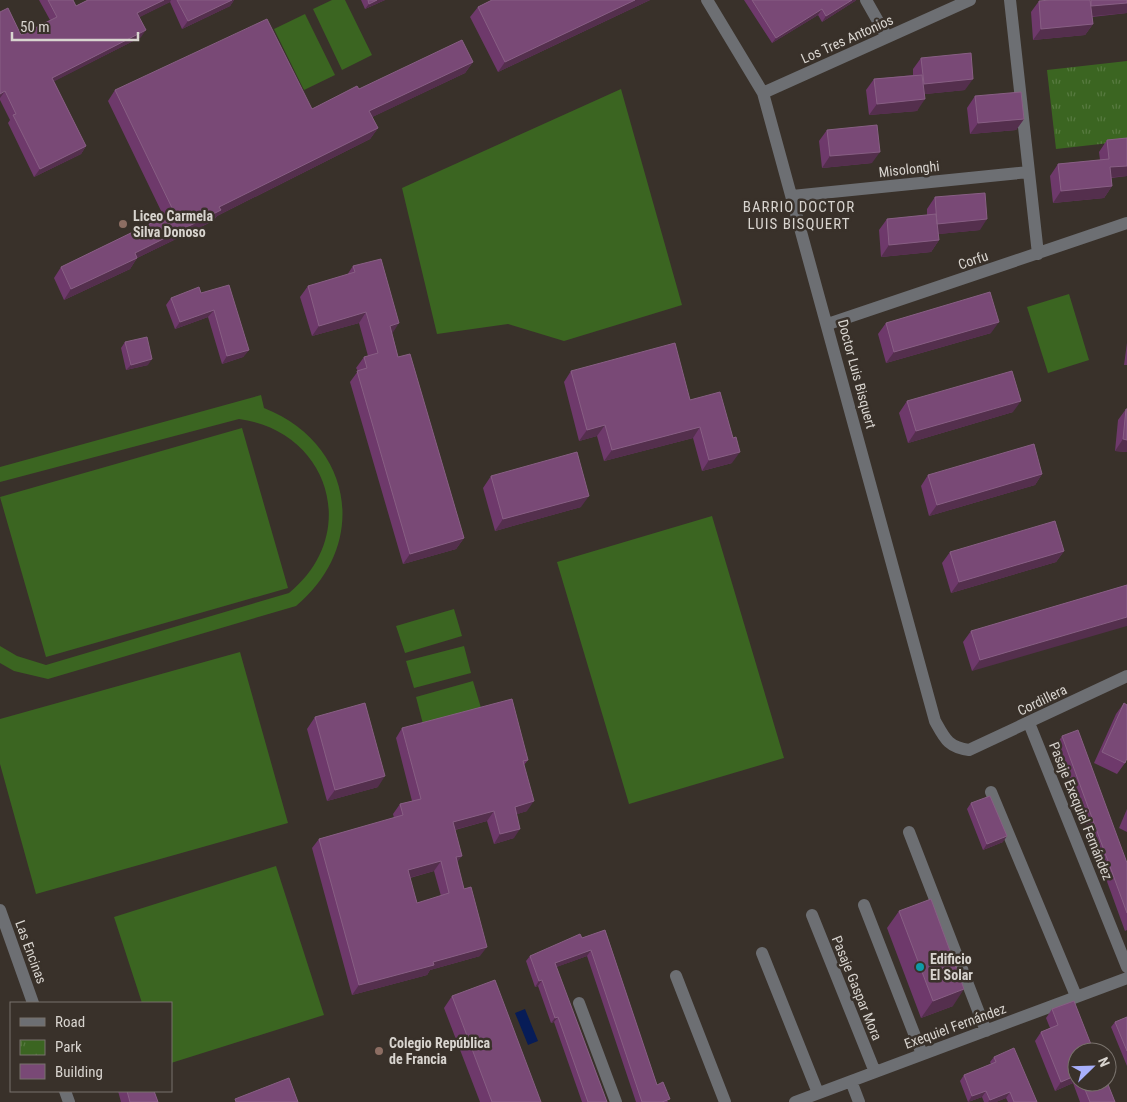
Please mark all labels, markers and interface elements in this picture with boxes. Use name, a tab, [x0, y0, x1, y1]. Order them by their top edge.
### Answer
scale bar	[12, 10, 139, 42]
street label: Los Tres Antonios	[798, 11, 896, 67]
text: 50 m	[20, 18, 50, 36]
street label: Misolonghi	[878, 158, 940, 180]
district label: BARRIO DOCTOR LUIS BISQUERT	[743, 198, 855, 233]
place label: Liceo Carmela Silva Donoso	[133, 208, 213, 240]
marker: Liceo Carmela Silva Donoso	[117, 218, 129, 230]
street label: Corfu	[956, 247, 990, 273]
street label: Doctor Luis Bisquert	[835, 318, 879, 430]
street label: Cordillera	[1015, 681, 1069, 719]
street label: Pasaje Exequiel Fernández	[1046, 740, 1116, 882]
street label: Las Encinas	[12, 918, 50, 986]
street label: Pasaje Gaspar Mora	[829, 933, 885, 1043]
place label: Edificio El Solar	[930, 951, 973, 983]
marker: Edificio El Solar	[914, 961, 926, 973]
street label: Exequiel Fernández	[902, 1000, 1008, 1052]
legend	[10, 1002, 172, 1092]
text: Road	[55, 1013, 85, 1031]
place label: Colegio República de Francia	[389, 1035, 491, 1067]
text: Park	[55, 1038, 82, 1056]
north arrow	[1067, 1042, 1117, 1092]
marker: Colegio República de Francia	[373, 1045, 385, 1057]
text: N	[1095, 1055, 1113, 1069]
text: Building	[55, 1063, 103, 1081]

